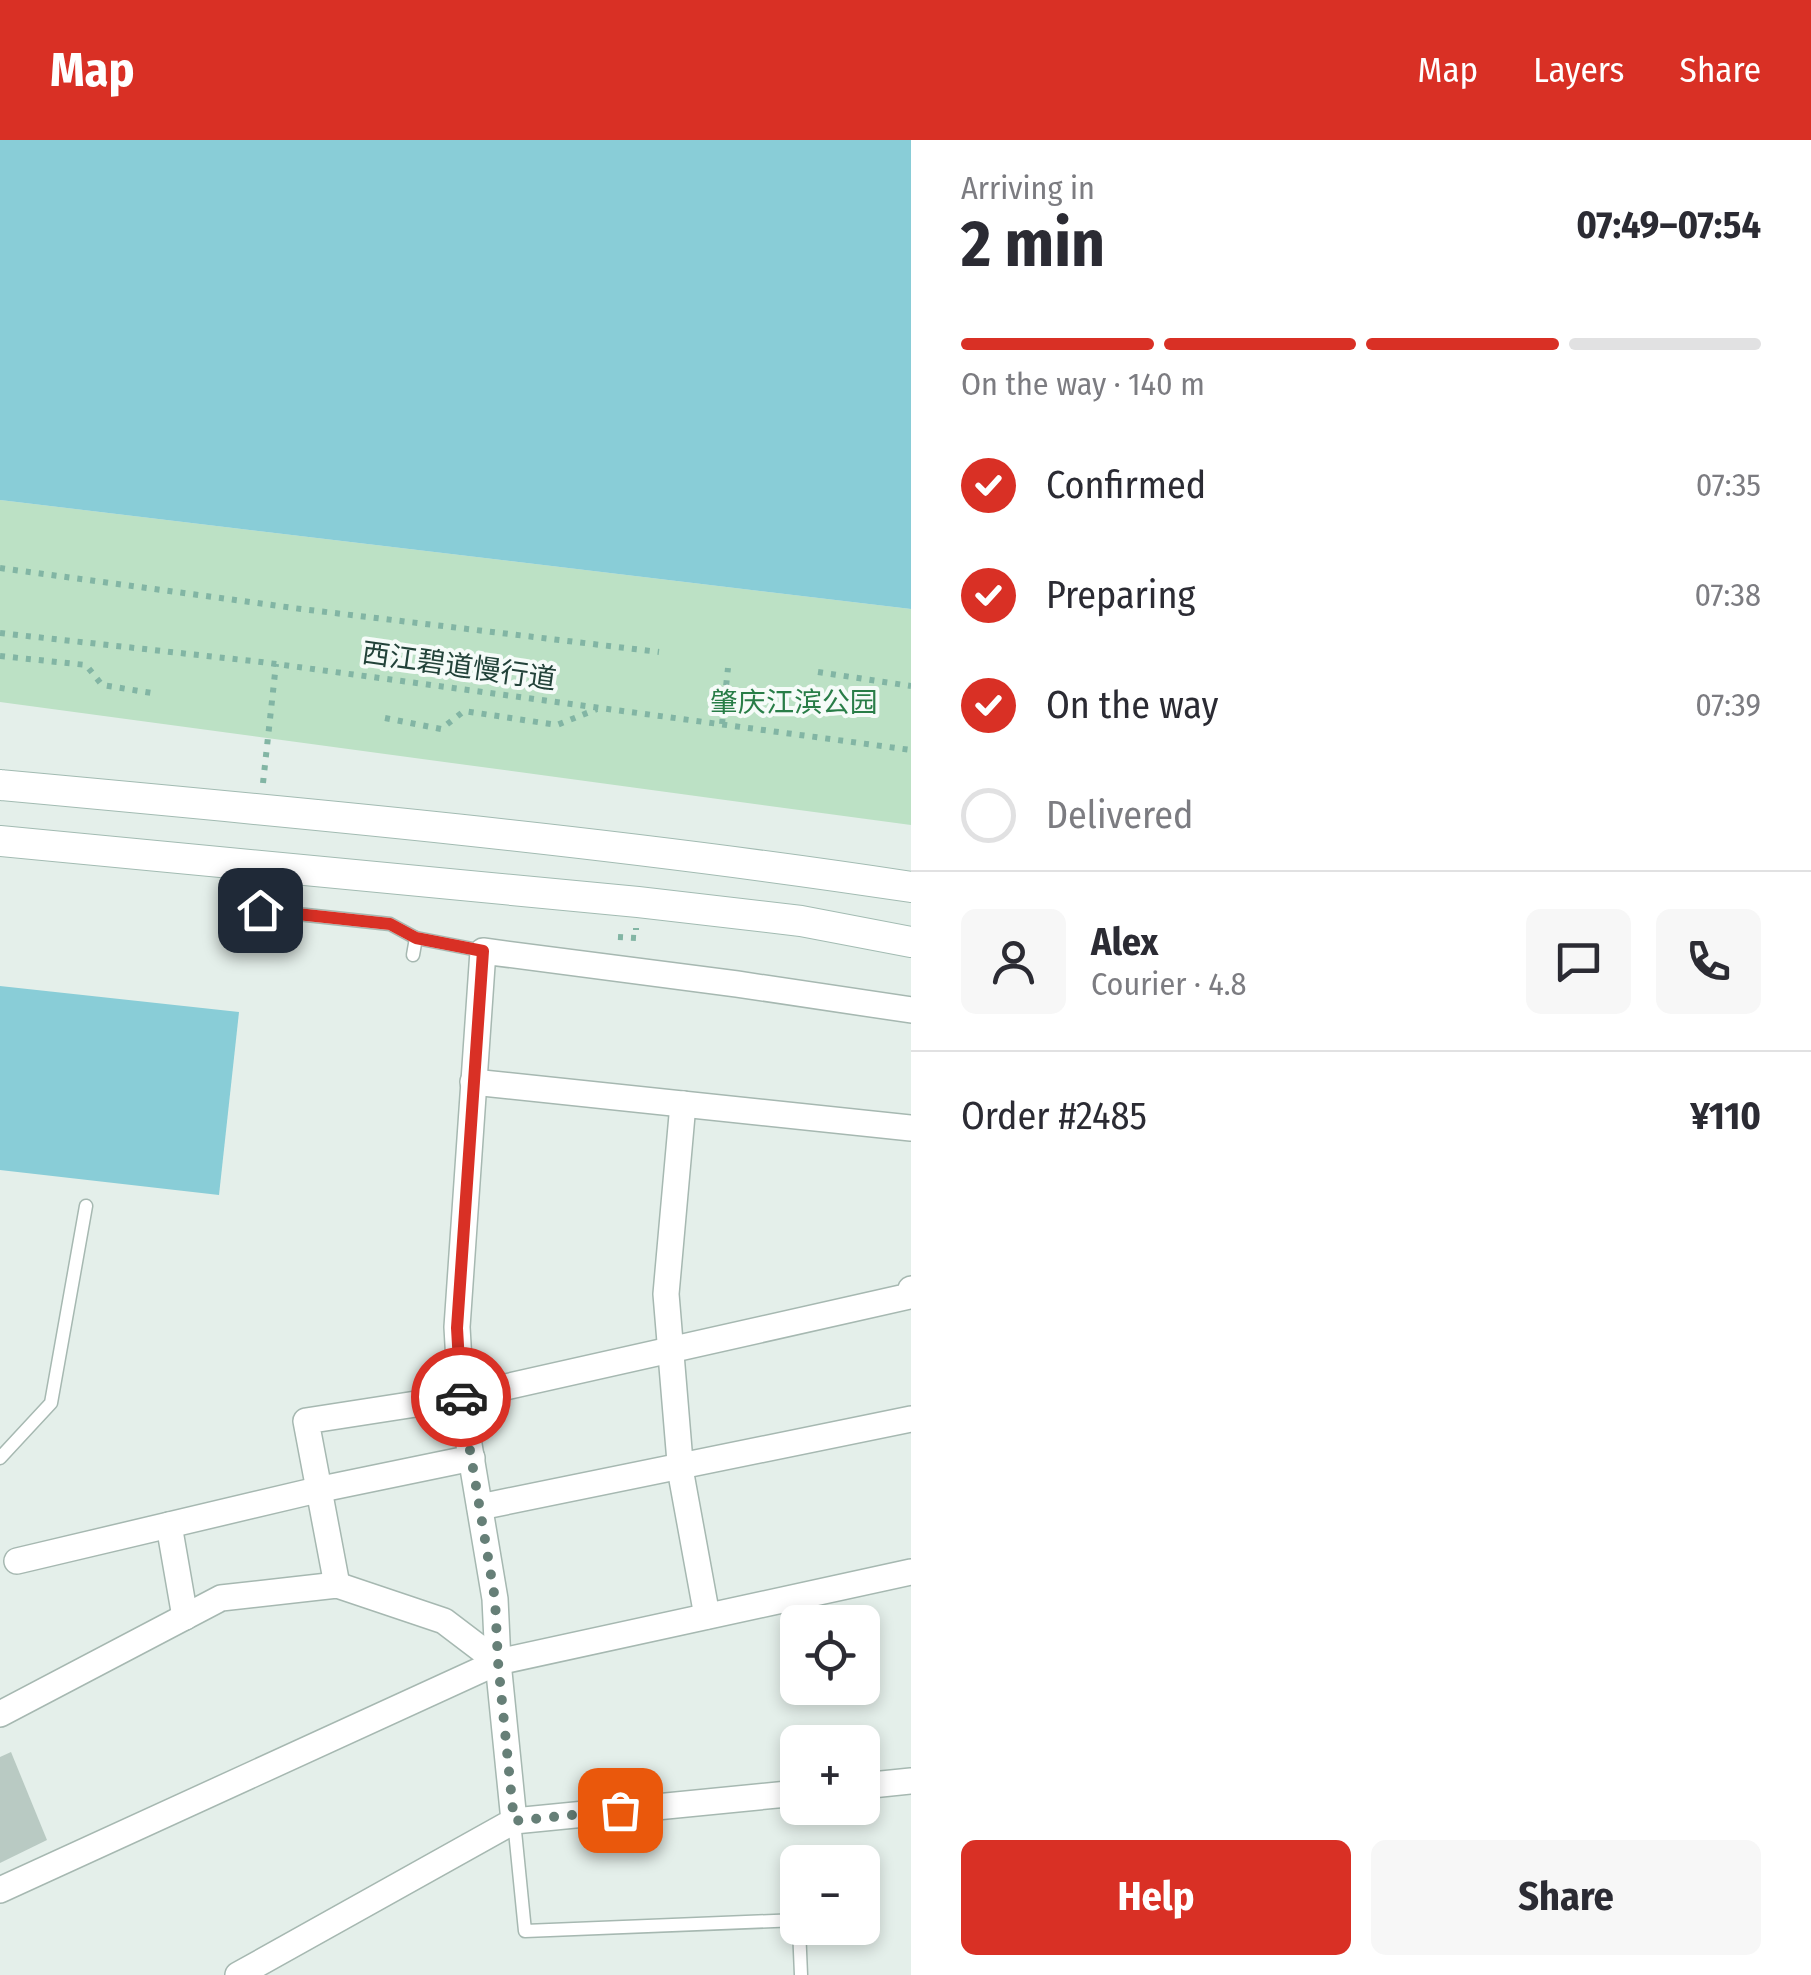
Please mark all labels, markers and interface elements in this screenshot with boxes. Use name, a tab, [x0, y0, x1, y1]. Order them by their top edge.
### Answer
text: Map	[50, 41, 134, 99]
text: Map	[1418, 49, 1478, 91]
text: Layers	[1533, 49, 1625, 91]
text: Share	[1680, 49, 1761, 91]
text: Arriving in	[961, 169, 1095, 207]
text: 07:49–07:54	[1576, 202, 1761, 248]
text: 2 min	[961, 205, 1105, 283]
text: On the way · 140 m	[961, 365, 1205, 403]
icon: check	[961, 458, 1016, 513]
text: Confirmed	[1046, 462, 1206, 508]
text: 07:35	[1696, 466, 1761, 504]
icon: check	[961, 568, 1016, 623]
text: Preparing	[1046, 572, 1195, 618]
text: 07:38	[1694, 576, 1761, 614]
street label: 西江碧道慢行道	[360, 636, 558, 696]
icon: check	[961, 678, 1016, 733]
text: On the way	[1046, 682, 1218, 728]
park label: 肇庆江滨公园	[710, 686, 878, 719]
text: 07:39	[1695, 686, 1761, 724]
text: Delivered	[1046, 792, 1193, 838]
pin	[218, 868, 303, 953]
icon: home	[233, 883, 288, 938]
button: person	[961, 909, 1066, 1014]
button: chat	[1526, 909, 1631, 1014]
button: phone	[1656, 909, 1761, 1014]
text: Alex	[1091, 919, 1158, 965]
text: Courier · 4.8	[1091, 965, 1247, 1003]
text: Order #2485	[961, 1093, 1147, 1139]
text: ¥110	[1690, 1093, 1761, 1139]
courier	[411, 1347, 511, 1447]
icon: car	[434, 1370, 489, 1425]
map controls	[780, 1605, 880, 1945]
button: locate	[780, 1605, 880, 1705]
button: +	[780, 1725, 880, 1825]
pin	[578, 1768, 663, 1853]
icon: bag	[593, 1783, 648, 1838]
button: Help	[961, 1840, 1351, 1955]
button: Share	[1371, 1840, 1761, 1955]
button: −	[780, 1845, 880, 1945]

